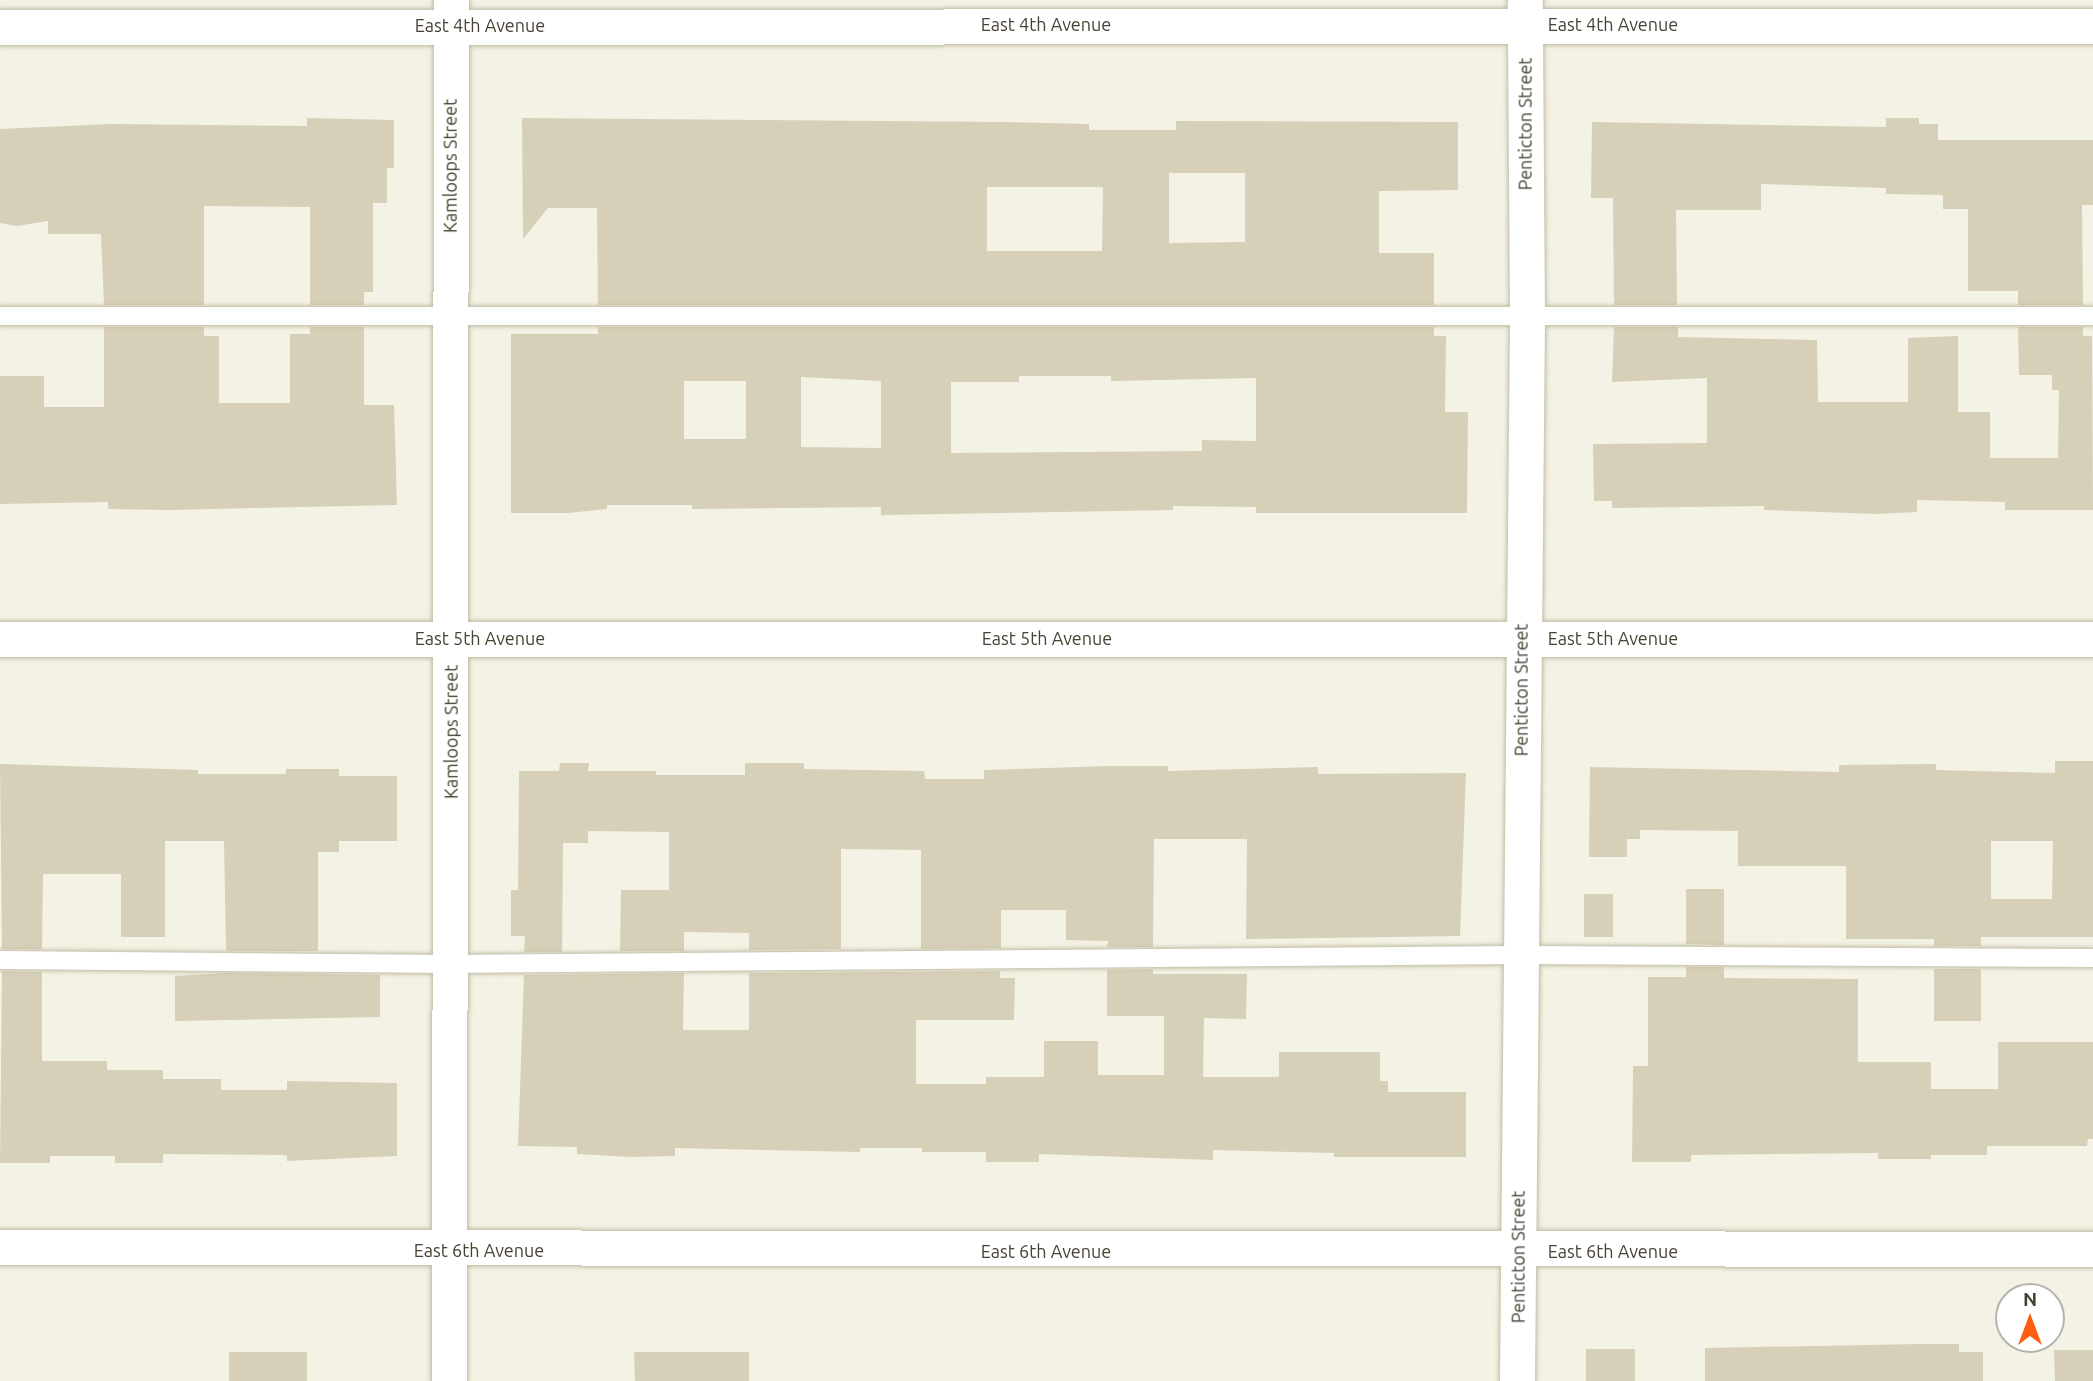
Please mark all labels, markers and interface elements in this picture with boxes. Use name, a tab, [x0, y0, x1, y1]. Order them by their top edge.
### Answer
street label: East 4th Avenue	[981, 13, 1111, 35]
street label: East 4th Avenue	[1548, 13, 1678, 35]
street label: East 4th Avenue	[415, 14, 545, 36]
street label: Penticton Street	[1514, 58, 1536, 190]
street label: Kamloops Street	[439, 99, 461, 233]
street label: Penticton Street	[1510, 624, 1532, 756]
street label: East 5th Avenue	[415, 627, 545, 649]
street label: East 5th Avenue	[982, 627, 1112, 649]
street label: East 5th Avenue	[1548, 627, 1678, 649]
street label: Kamloops Street	[440, 665, 462, 799]
street label: Penticton Street	[1507, 1191, 1529, 1323]
street label: East 6th Avenue	[414, 1239, 544, 1261]
street label: East 6th Avenue	[981, 1240, 1111, 1262]
street label: East 6th Avenue	[1548, 1240, 1678, 1262]
north arrow	[1995, 1283, 2065, 1353]
text: N	[2023, 1288, 2037, 1310]

